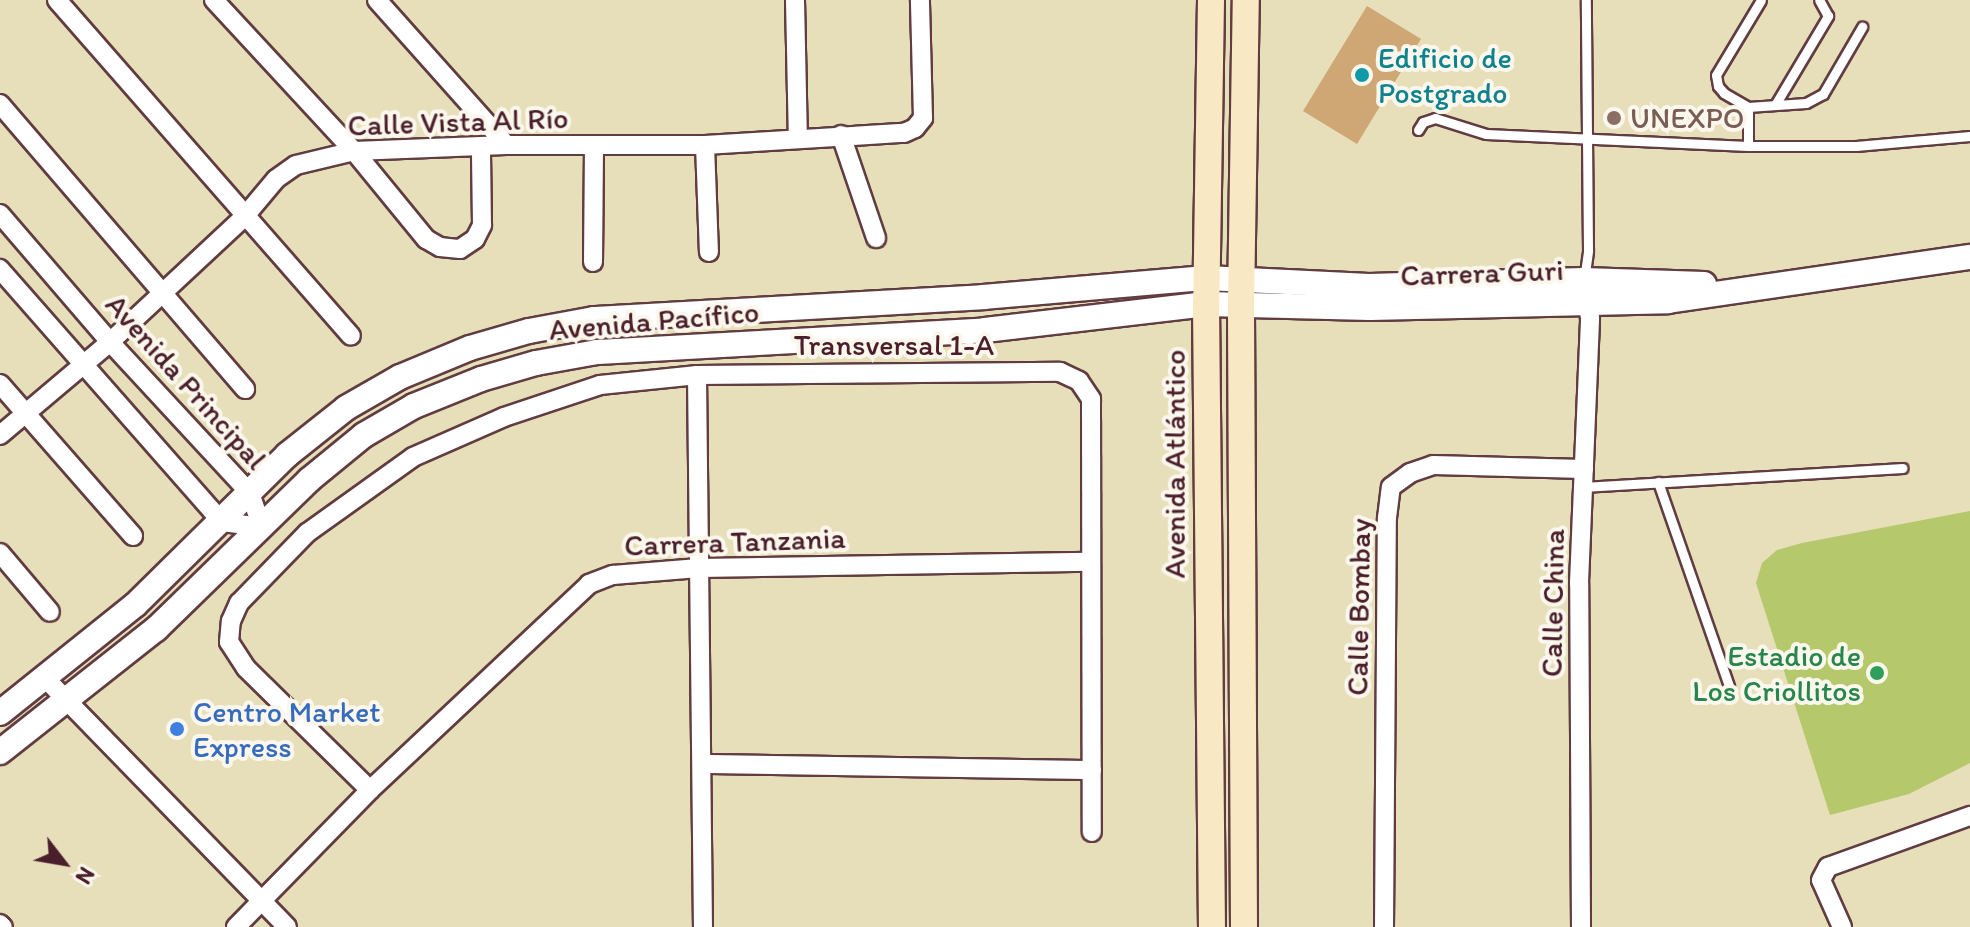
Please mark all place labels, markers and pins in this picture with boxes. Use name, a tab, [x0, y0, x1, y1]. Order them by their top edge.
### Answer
place label: Edificio de Postgrado	[1378, 40, 1512, 110]
marker: Edificio de Postgrado	[1353, 66, 1371, 84]
place label: UNEXPO	[1630, 100, 1744, 136]
marker: UNEXPO	[1605, 109, 1623, 127]
place label: Estadio de Los Criollitos	[1692, 638, 1861, 708]
marker: Estadio de Los Criollitos	[1868, 664, 1886, 682]
place label: Centro Market Express	[193, 694, 381, 764]
marker: Centro Market Express	[168, 720, 186, 738]

